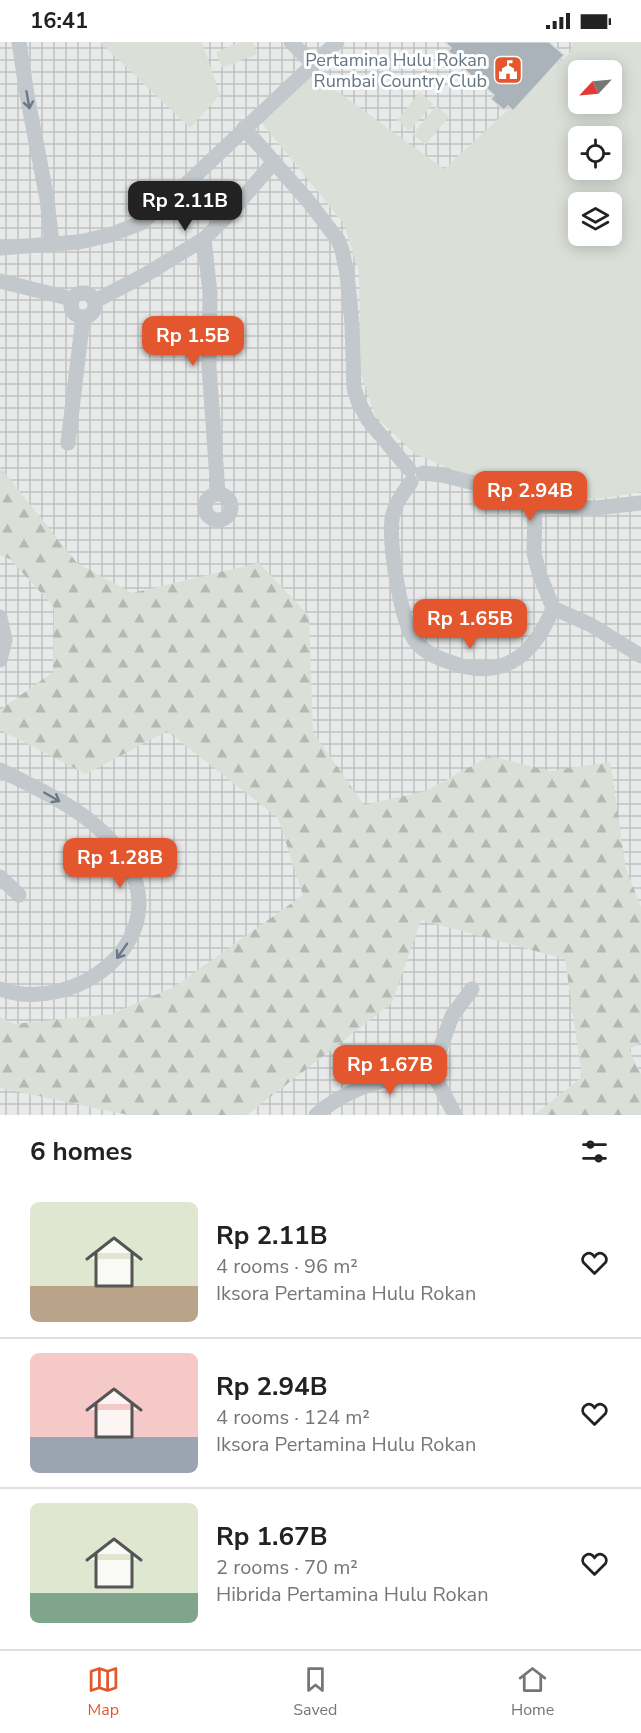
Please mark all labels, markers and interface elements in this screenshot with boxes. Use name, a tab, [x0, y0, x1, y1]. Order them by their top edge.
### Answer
text: 16:41	[30, 6, 88, 36]
place label: Pertamina Hulu Rokan Rumbai Country Club	[305, 48, 487, 93]
public building icon: Pertamina Hulu Rokan Rumbai Country Club	[492, 54, 524, 86]
north arrow	[568, 60, 622, 114]
map controls	[568, 60, 622, 246]
one-way arrow	[23, 89, 34, 109]
button: locate	[568, 126, 622, 180]
pin: Rp 2.11B	[123, 181, 247, 232]
text: Rp 2.11B	[142, 187, 228, 214]
button: layers	[568, 192, 622, 246]
pin: Rp 1.5B	[138, 316, 248, 367]
text: Rp 1.5B	[156, 322, 230, 349]
pin: Rp 2.94B	[468, 471, 592, 522]
text: Rp 2.94B	[487, 477, 573, 504]
pin: Rp 1.65B	[408, 599, 532, 650]
text: Rp 1.65B	[427, 605, 513, 632]
one-way arrow	[43, 791, 60, 803]
pin: Rp 1.28B	[58, 838, 182, 889]
text: Rp 1.28B	[77, 844, 163, 871]
one-way arrow	[116, 942, 128, 958]
pin: Rp 1.67B	[328, 1045, 452, 1096]
text: Rp 1.67B	[347, 1051, 433, 1078]
text: 6 homes	[30, 1134, 132, 1169]
icon: filters	[578, 1135, 611, 1168]
text: Rp 2.11B	[216, 1218, 328, 1253]
icon: home	[78, 1226, 150, 1298]
icon: heart	[578, 1246, 611, 1279]
text: 4 rooms · 96 m²	[216, 1253, 358, 1280]
text: Iksora Pertamina Hulu Rokan	[216, 1280, 476, 1307]
text: Rp 2.94B	[216, 1369, 328, 1404]
icon: home	[78, 1377, 150, 1449]
icon: heart	[578, 1397, 611, 1430]
text: 4 rooms · 124 m²	[216, 1404, 370, 1431]
text: Iksora Pertamina Hulu Rokan	[216, 1431, 476, 1458]
text: Rp 1.67B	[216, 1519, 328, 1554]
icon: home	[78, 1527, 150, 1599]
icon: heart	[578, 1547, 611, 1580]
text: 2 rooms · 70 m²	[216, 1554, 358, 1581]
text: Hibrida Pertamina Hulu Rokan	[216, 1581, 489, 1608]
tab: Map	[87, 1663, 120, 1721]
tab: Saved	[293, 1663, 337, 1721]
tab: Home	[511, 1663, 554, 1721]

